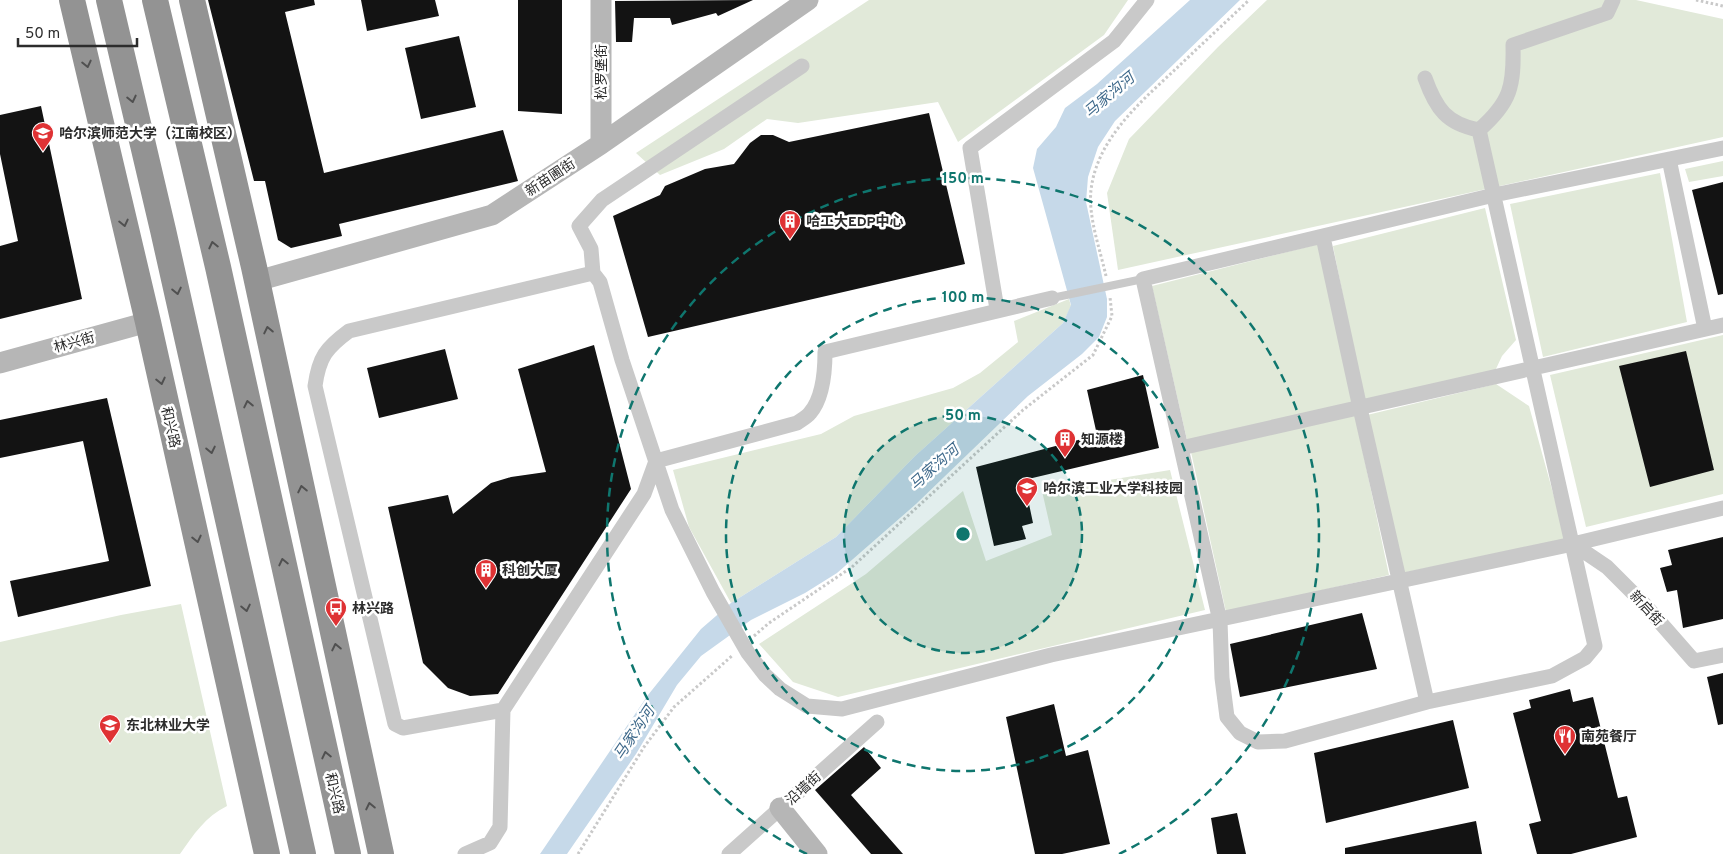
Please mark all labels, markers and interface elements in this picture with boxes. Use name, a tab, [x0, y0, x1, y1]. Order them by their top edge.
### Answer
scale bar	[18, 15, 136, 47]
text: 50 m	[25, 25, 60, 44]
street label: 松罗堡街	[594, 44, 611, 100]
one-way arrow	[81, 60, 92, 69]
water label: 马家沟河	[1081, 68, 1141, 123]
one-way arrow	[126, 94, 137, 103]
school or university icon: 哈尔滨师范大学（江南校区）	[31, 121, 55, 152]
place label: 哈尔滨师范大学（江南校区）	[59, 125, 241, 143]
street label: 新苗圃街	[523, 156, 579, 201]
text: 150 m	[942, 170, 984, 189]
building icon: 哈工大EDP中心	[778, 209, 802, 240]
place label: 哈工大EDP中心	[806, 214, 904, 231]
one-way arrow	[118, 218, 129, 227]
one-way arrow	[208, 241, 219, 250]
one-way arrow	[171, 286, 181, 295]
text: 100 m	[942, 289, 984, 308]
one-way arrow	[263, 325, 274, 334]
street label: 林兴街	[52, 330, 97, 357]
one-way arrow	[155, 376, 166, 385]
one-way arrow	[243, 399, 254, 408]
street label: 和兴路	[157, 405, 183, 450]
text: 50 m	[945, 407, 981, 426]
building icon: 知源楼	[1053, 427, 1077, 458]
place label: 知源楼	[1081, 432, 1123, 449]
water label: 马家沟河	[906, 439, 966, 495]
one-way arrow	[206, 445, 216, 454]
school or university icon: 哈尔滨工业大学科技园	[1015, 476, 1039, 507]
place label: 哈尔滨工业大学科技园	[1043, 480, 1183, 498]
one-way arrow	[297, 484, 308, 493]
centre of rings	[954, 525, 972, 543]
one-way arrow	[191, 535, 202, 544]
one-way arrow	[278, 558, 289, 567]
building icon: 科创大厦	[474, 558, 498, 589]
place label: 科创大厦	[502, 563, 558, 580]
street label: 新启街	[1625, 588, 1666, 630]
bus stop icon: 林兴路	[324, 596, 348, 627]
place label: 林兴路	[352, 600, 394, 618]
one-way arrow	[240, 604, 251, 613]
one-way arrow	[331, 643, 342, 652]
water label: 马家沟河	[611, 701, 662, 764]
school or university icon: 东北林业大学	[98, 713, 122, 744]
place label: 东北林业大学	[126, 718, 210, 735]
restaurant icon: 南苑餐厅	[1553, 724, 1577, 755]
place label: 南苑餐厅	[1581, 729, 1637, 746]
one-way arrow	[321, 751, 332, 760]
street label: 沿墙街	[783, 769, 825, 809]
street label: 和兴路	[321, 771, 347, 816]
one-way arrow	[365, 802, 376, 811]

